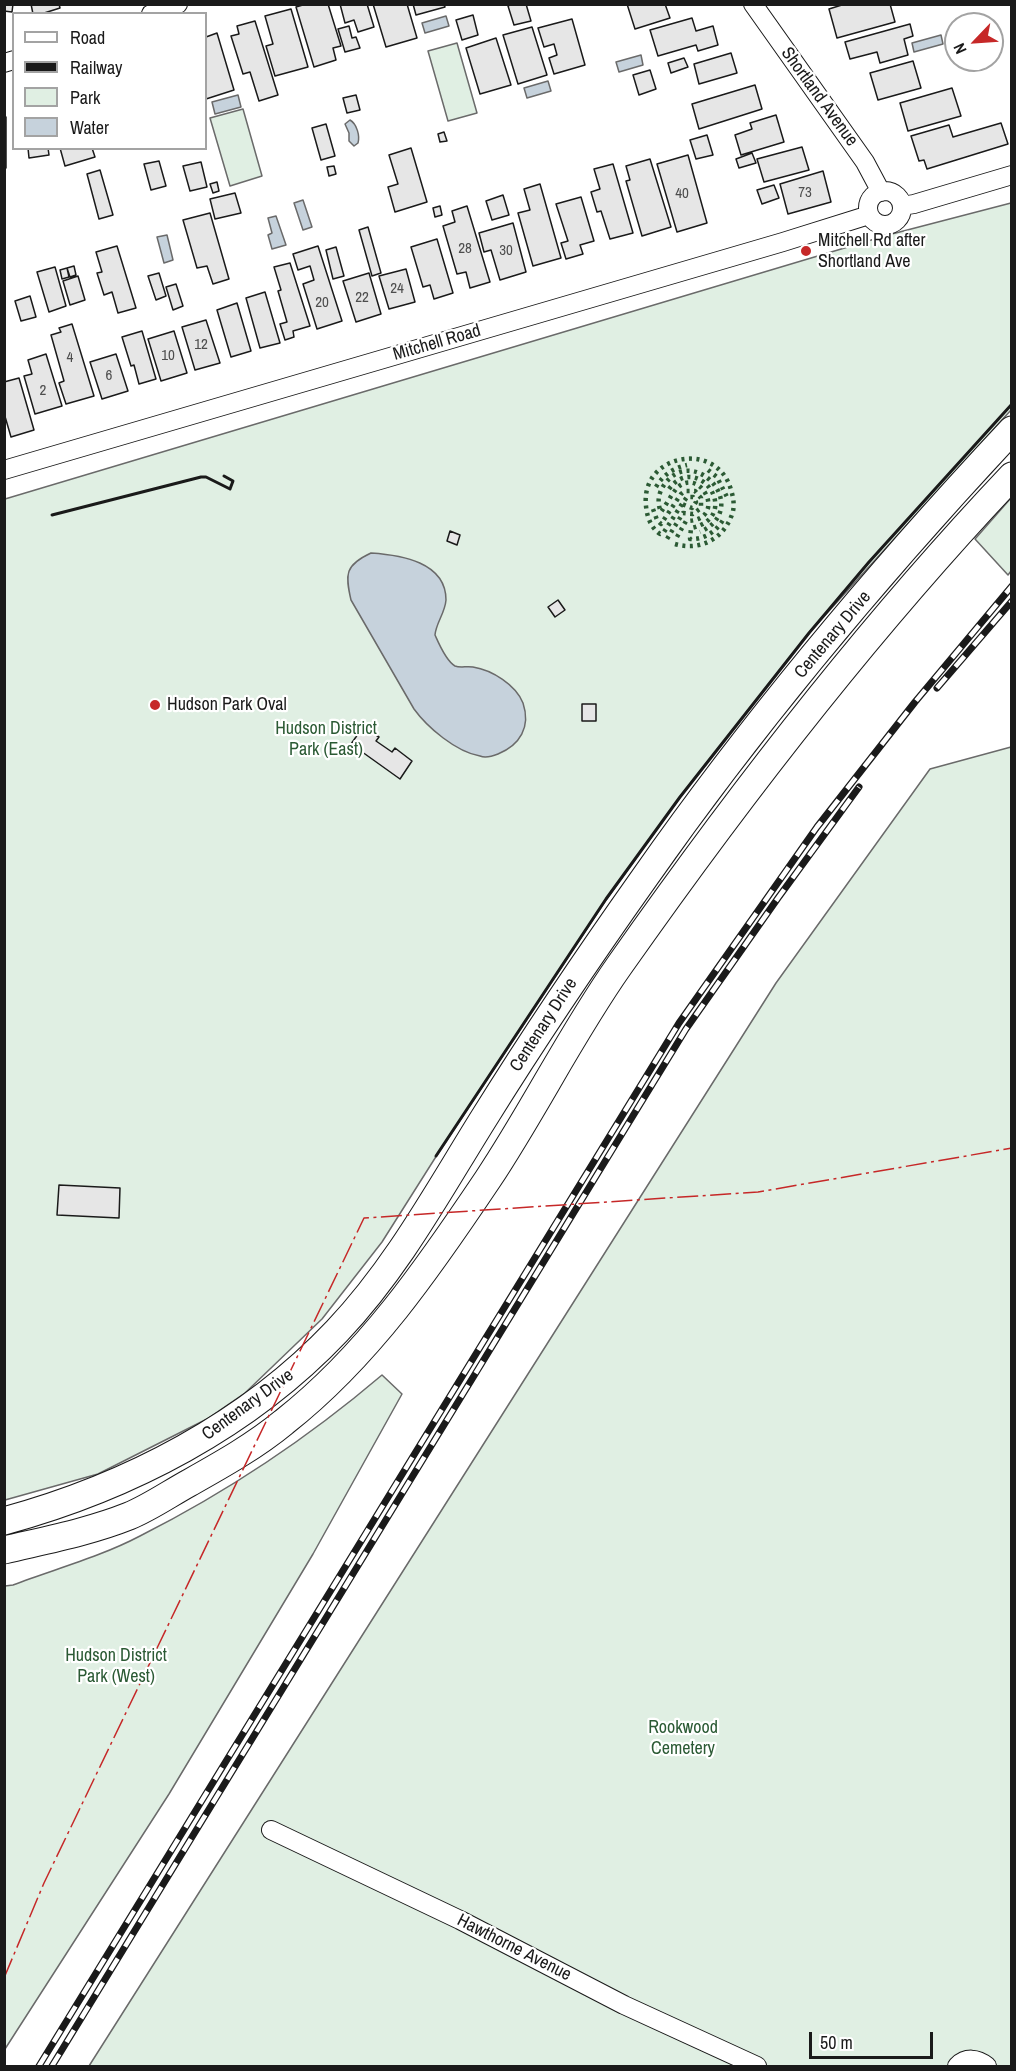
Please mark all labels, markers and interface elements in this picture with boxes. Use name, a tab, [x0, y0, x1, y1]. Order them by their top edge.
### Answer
legend	[12, 12, 207, 150]
north arrow	[944, 12, 1004, 72]
text: Road	[70, 25, 105, 50]
text: N	[948, 40, 971, 58]
street label: Shortland Avenue	[776, 43, 862, 151]
text: Railway	[70, 55, 123, 80]
text: Park	[70, 85, 100, 110]
text: Water	[70, 115, 109, 140]
house number: 73	[798, 184, 812, 202]
house number: 40	[675, 185, 689, 203]
place label: Mitchell Rd after Shortland Ave	[818, 230, 925, 272]
house number: 28	[458, 240, 472, 258]
house number: 30	[499, 242, 513, 260]
marker: Mitchell Rd after Shortland Ave	[799, 244, 813, 258]
house number: 24	[390, 280, 404, 298]
house number: 22	[355, 289, 369, 307]
house number: 20	[315, 294, 329, 312]
street label: Mitchell Road	[391, 320, 483, 366]
house number: 12	[194, 336, 208, 354]
house number: 10	[161, 347, 175, 365]
house number: 4	[67, 349, 73, 367]
house number: 6	[106, 367, 112, 385]
house number: 2	[40, 382, 46, 400]
street label: Centenary Drive	[790, 587, 876, 683]
place label: Hudson Park Oval	[167, 694, 287, 716]
marker: Hudson Park Oval	[148, 698, 162, 712]
park label: Hudson District Park (East)	[275, 718, 377, 760]
street label: Centenary Drive	[506, 974, 582, 1076]
street label: Centenary Drive	[198, 1365, 298, 1445]
park label: Hudson District Park (West)	[65, 1645, 167, 1688]
park label: Rookwood Cemetery	[648, 1717, 718, 1760]
street label: Hawthorne Avenue	[453, 1910, 575, 1986]
scale bar	[812, 2020, 936, 2058]
text: 50 m	[820, 2030, 853, 2055]

